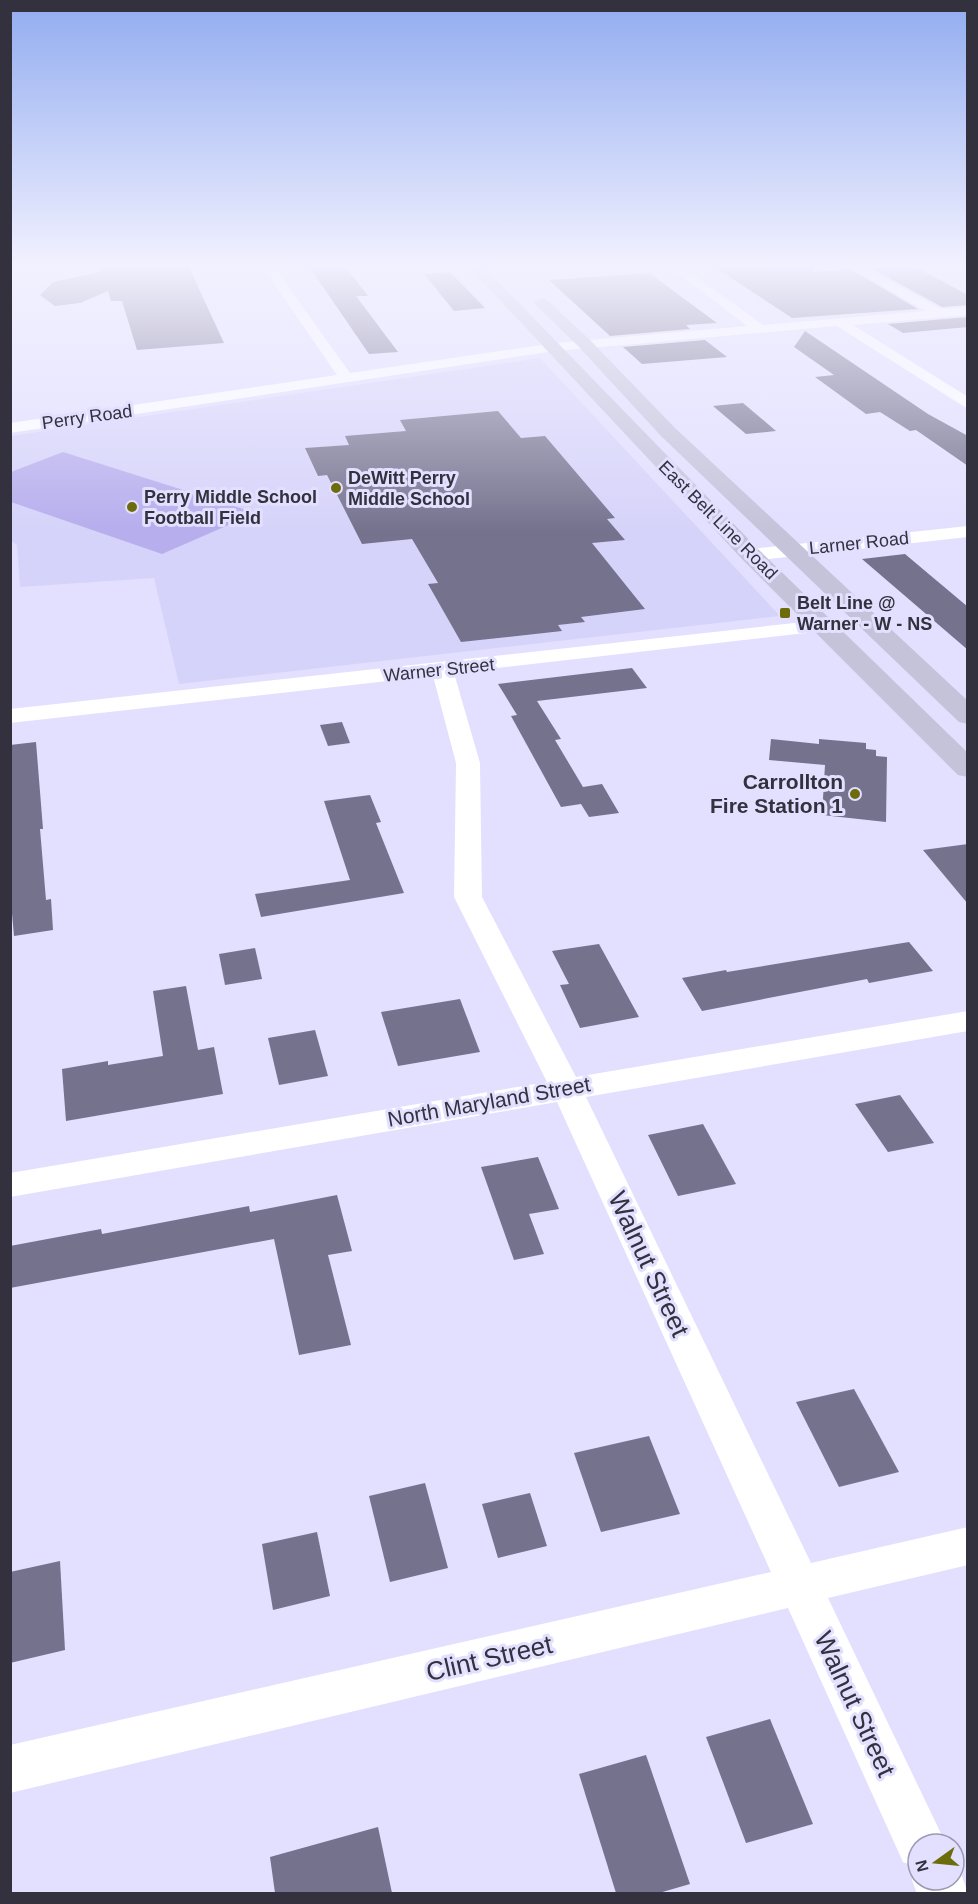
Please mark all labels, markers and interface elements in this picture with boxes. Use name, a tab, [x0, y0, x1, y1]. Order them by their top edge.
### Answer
street label: Perry Road	[41, 401, 133, 433]
street label: East Belt Line Road	[655, 457, 781, 583]
place label: DeWitt Perry Middle School	[348, 468, 470, 509]
marker: DeWitt Perry Middle School	[329, 481, 343, 495]
place label: Perry Middle School Football Field	[144, 487, 317, 528]
marker: Perry Middle School Football Field	[125, 500, 139, 514]
street label: Larner Road	[808, 528, 910, 558]
place label: Belt Line @ Warner - W - NS	[797, 593, 932, 634]
marker: Belt Line @ Warner - W - NS	[778, 606, 792, 620]
street label: Warner Street	[383, 654, 495, 686]
place label: Carrollton Fire Station 1	[710, 770, 843, 817]
marker: Carrollton Fire Station 1	[848, 787, 862, 801]
street label: North Maryland Street	[386, 1072, 592, 1131]
street label: Walnut Street	[602, 1187, 696, 1342]
street label: Walnut Street	[808, 1627, 902, 1782]
street label: Clint Street	[423, 1629, 556, 1687]
north arrow	[906, 1832, 966, 1892]
text: N	[912, 1858, 932, 1874]

